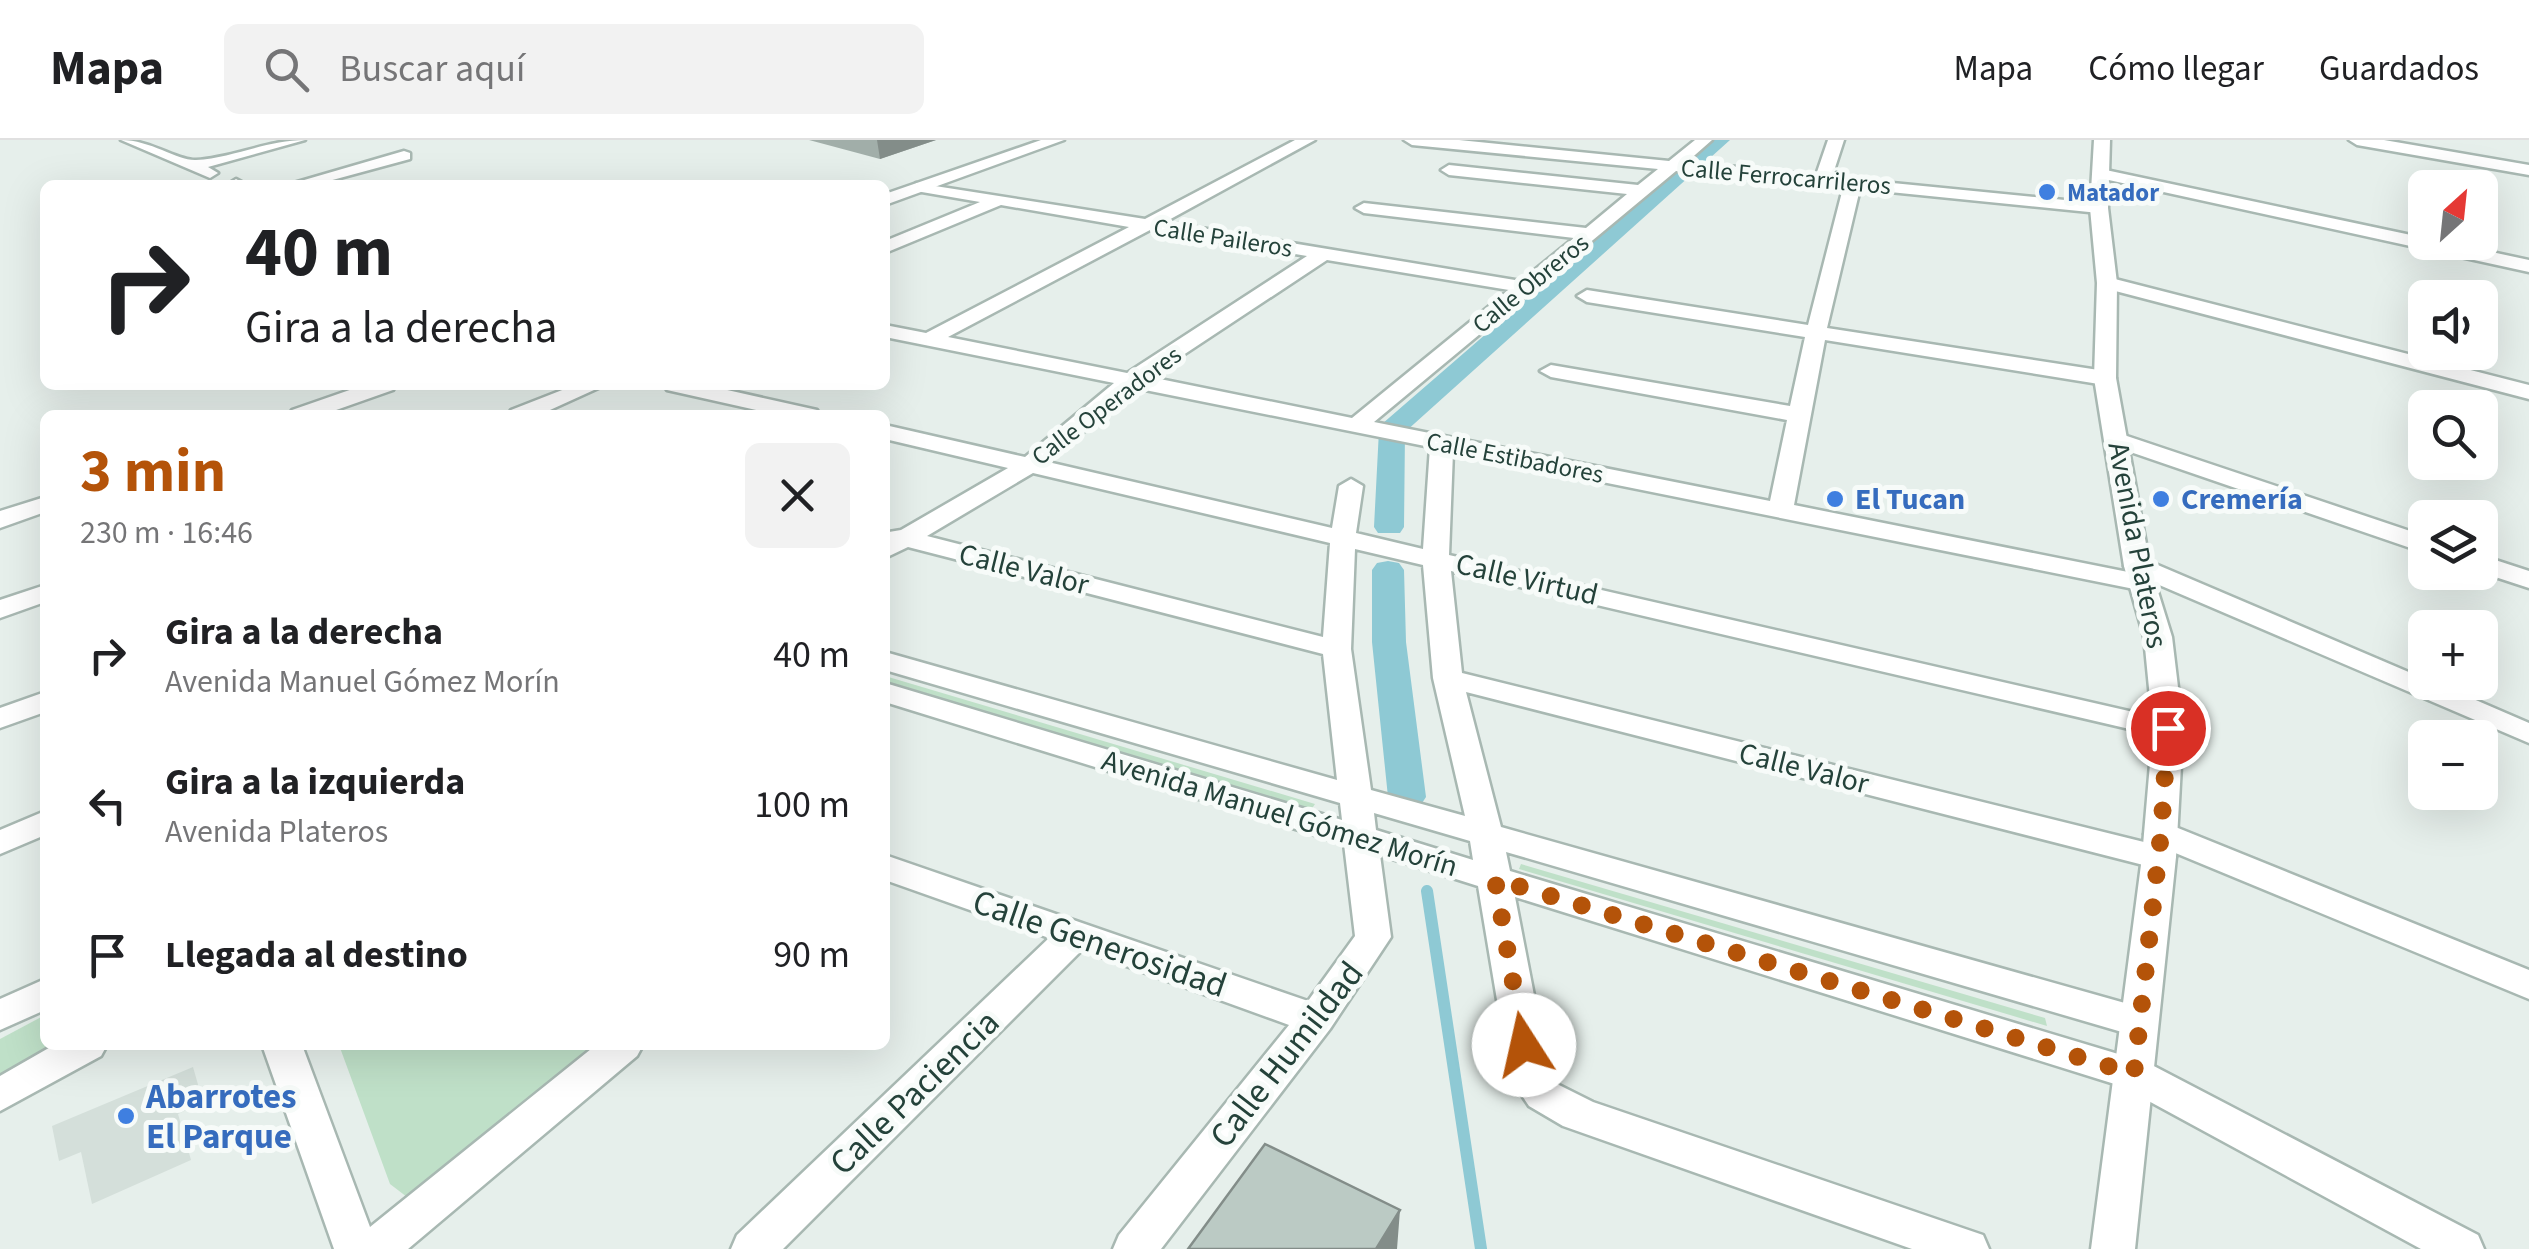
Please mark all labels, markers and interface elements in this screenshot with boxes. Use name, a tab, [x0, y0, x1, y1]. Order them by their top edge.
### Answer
search box	[224, 24, 924, 114]
text: Mapa	[50, 35, 164, 103]
icon: search	[259, 42, 314, 97]
text: Buscar aquí	[339, 42, 525, 96]
text: Mapa	[1954, 44, 2033, 94]
text: Cómo llegar	[2088, 44, 2264, 94]
text: Guardados	[2319, 44, 2479, 94]
street label: Calle Ferrocarrileros	[1679, 150, 1892, 204]
north arrow	[2408, 170, 2498, 260]
map controls	[2408, 170, 2498, 810]
place label: Matador	[2067, 175, 2159, 211]
marker: Matador	[2036, 181, 2058, 203]
text: 40 m	[245, 203, 393, 303]
street label: Calle Paileros	[1151, 209, 1295, 267]
icon: right	[80, 220, 210, 350]
street label: Calle Obreros	[1465, 226, 1597, 342]
button: sound	[2408, 280, 2498, 370]
text: Gira a la derecha	[245, 296, 557, 360]
street label: Calle Operadores	[1024, 337, 1189, 474]
button: search	[2408, 390, 2498, 480]
street label: Calle Estibadores	[1423, 423, 1606, 493]
text: 3 min	[80, 430, 226, 515]
street label: Avenida Plateros	[2096, 438, 2179, 652]
button: close	[745, 443, 850, 548]
place label: El Tucan	[1855, 478, 1965, 521]
place label: Cremería	[2181, 478, 2303, 521]
marker: El Tucan	[1824, 488, 1846, 510]
marker: Cremería	[2150, 488, 2172, 510]
button: layers	[2408, 500, 2498, 590]
text: 230 m · 16:46	[80, 510, 253, 556]
street label: Calle Valor	[954, 533, 1094, 607]
street label: Calle Virtud	[1452, 542, 1602, 617]
text: Gira a la derecha	[165, 605, 443, 659]
button: +	[2408, 610, 2498, 700]
icon: right	[80, 628, 135, 683]
text: 40 m	[773, 628, 850, 682]
text: Avenida Manuel Gómez Morín	[165, 659, 560, 705]
pin	[2126, 686, 2211, 771]
icon: arrive	[2141, 701, 2196, 756]
button: −	[2408, 720, 2498, 810]
street label: Calle Valor	[1734, 732, 1874, 806]
street label: Avenida Manuel Gómez Morín	[1097, 739, 1463, 888]
text: Gira a la izquierda	[165, 755, 465, 809]
icon: left	[80, 778, 135, 833]
text: 100 m	[754, 778, 850, 832]
text: Avenida Plateros	[165, 809, 388, 855]
street label: Calle Generosidad	[966, 877, 1233, 1011]
icon: arrive	[80, 928, 135, 983]
text: Llegada al destino	[165, 928, 468, 982]
text: 90 m	[773, 928, 850, 982]
street label: Calle Humildad	[1198, 951, 1376, 1159]
position arrow	[1472, 993, 1576, 1097]
street label: Calle Paciencia	[819, 999, 1011, 1187]
place label: Abarrotes El Parque	[145, 1072, 297, 1162]
marker: Abarrotes El Parque	[115, 1105, 137, 1127]

